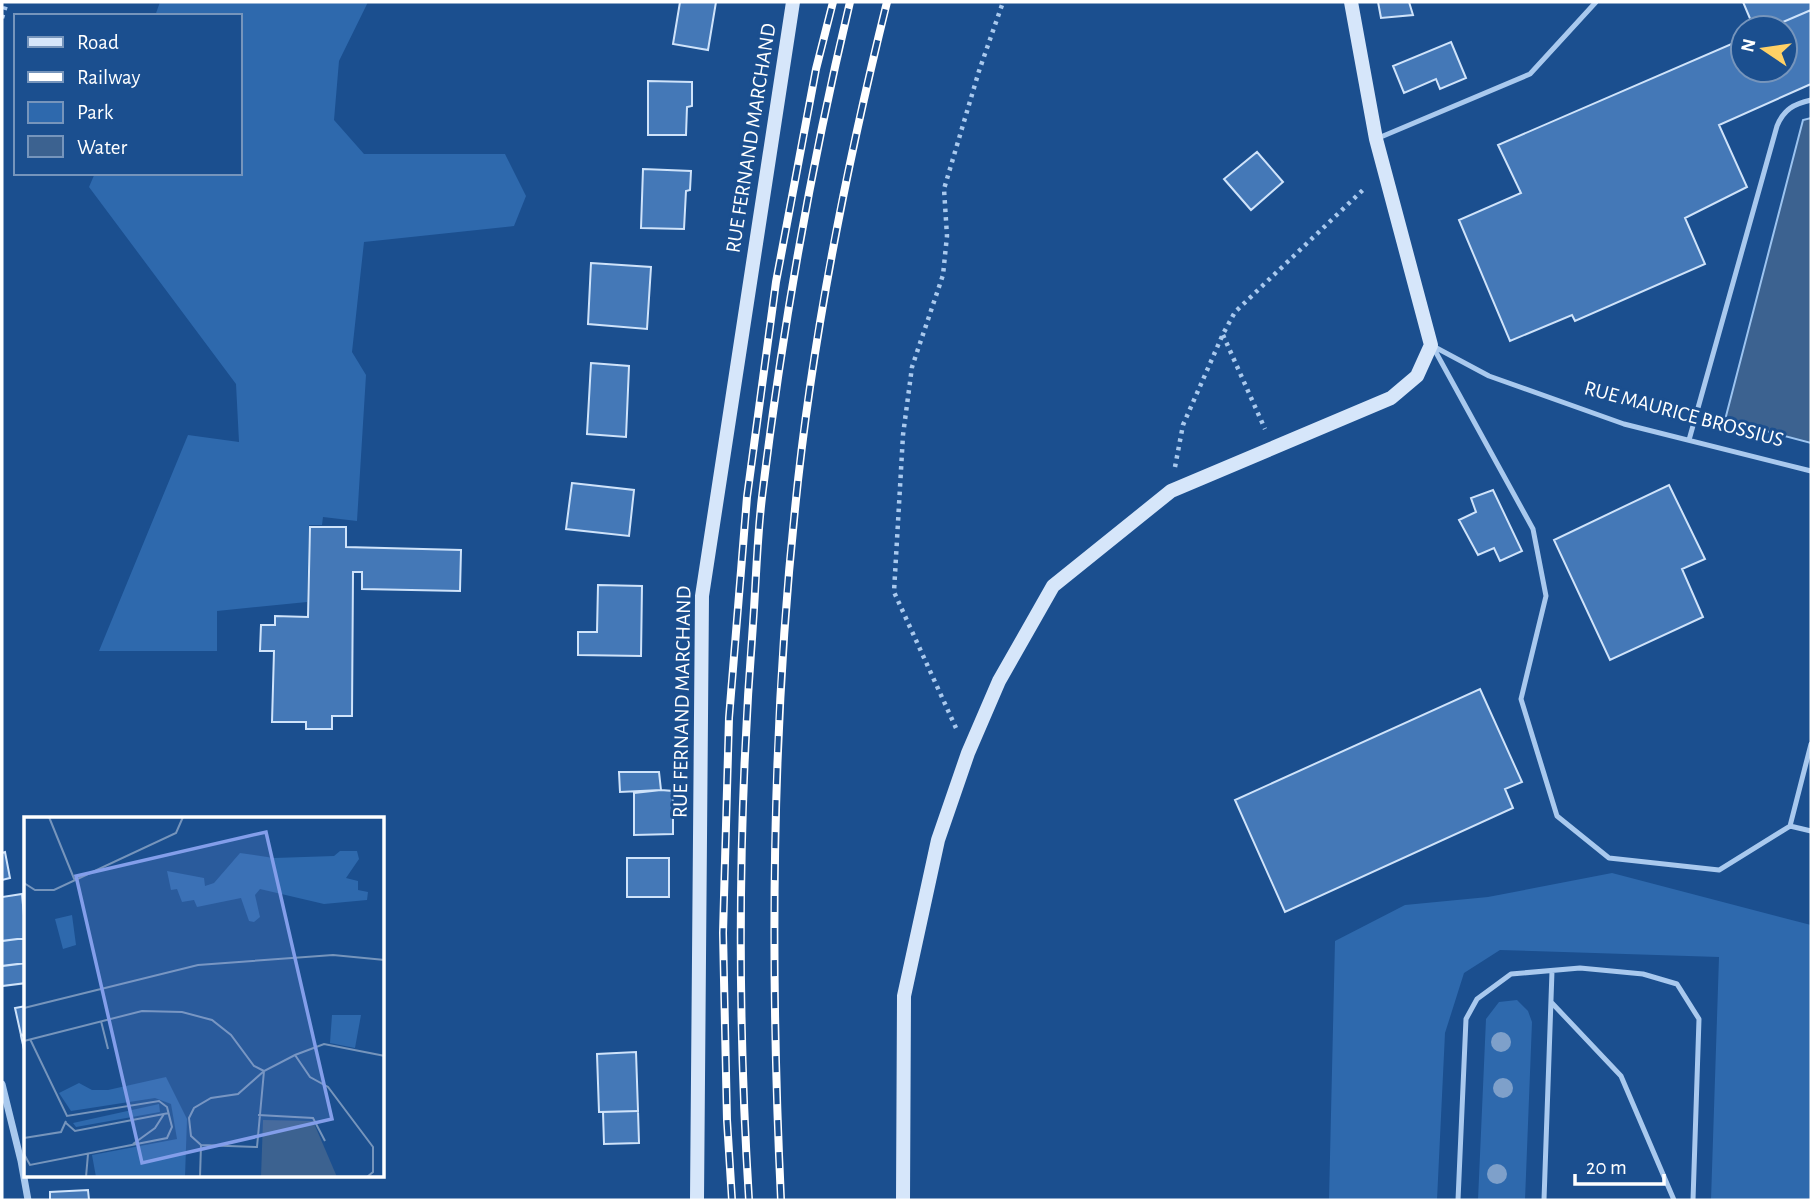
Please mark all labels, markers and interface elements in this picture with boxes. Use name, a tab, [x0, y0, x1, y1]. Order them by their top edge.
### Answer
legend	[14, 14, 242, 175]
north arrow	[1729, 14, 1799, 84]
street label: RUE FERNAND MARCHAND	[722, 22, 780, 254]
text: Road	[77, 32, 119, 53]
text: N	[1738, 37, 1760, 54]
text: Railway	[77, 67, 140, 88]
text: Park	[77, 102, 114, 123]
text: Water	[77, 137, 127, 158]
street label: RUE MAURICE BROSSIUS	[1582, 377, 1786, 451]
street label: RUE FERNAND MARCHAND	[669, 586, 695, 818]
inset map	[24, 817, 385, 1178]
scale bar	[1575, 1142, 1664, 1186]
text: 20 m	[1586, 1157, 1627, 1178]

